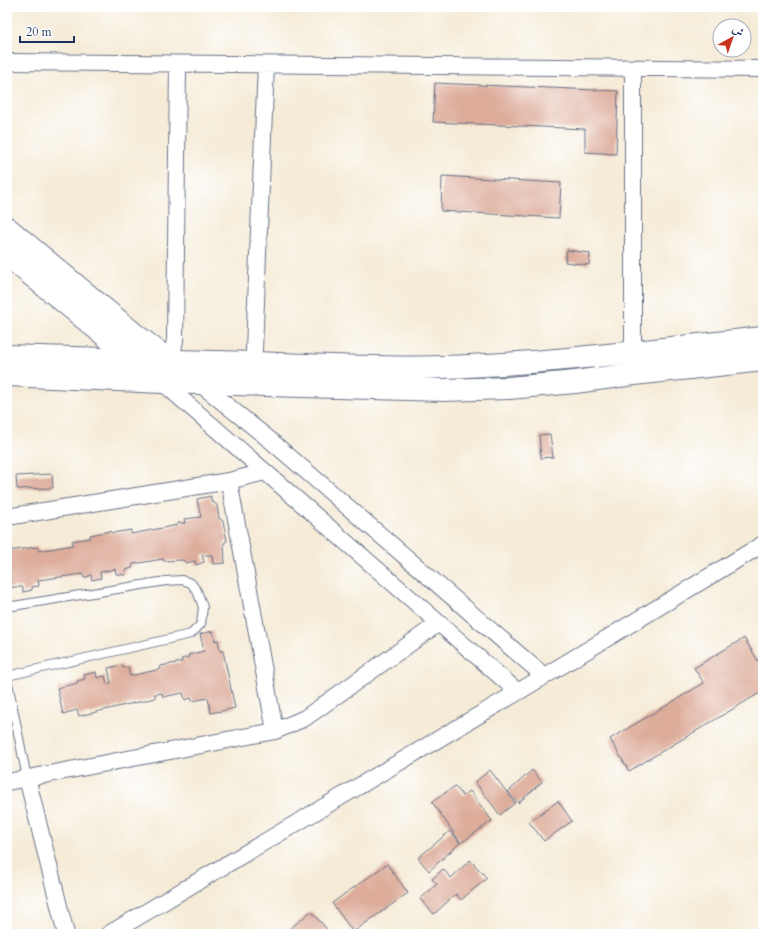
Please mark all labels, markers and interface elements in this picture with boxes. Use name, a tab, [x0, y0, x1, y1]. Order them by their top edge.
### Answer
scale bar	[20, 18, 74, 44]
north arrow	[712, 18, 752, 58]
text: ش	[729, 21, 747, 40]
text: 20 m	[26, 24, 53, 40]

